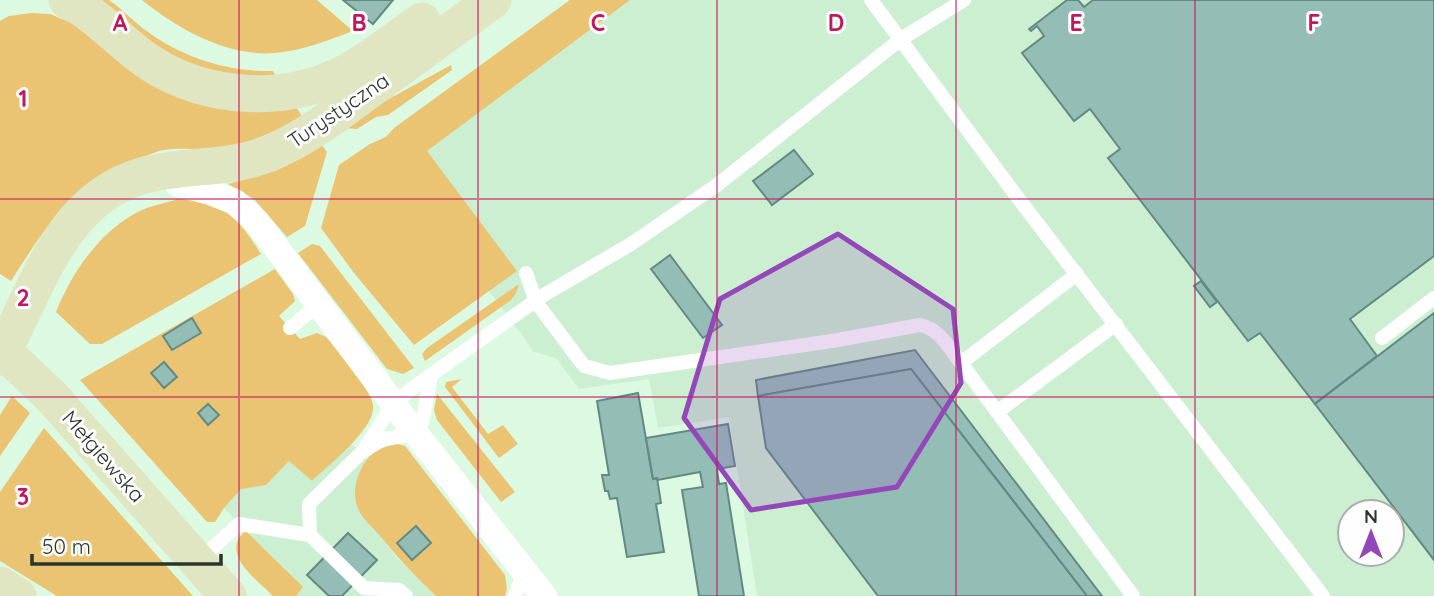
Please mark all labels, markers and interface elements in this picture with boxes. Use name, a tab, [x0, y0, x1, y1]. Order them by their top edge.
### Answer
text: A	[113, 8, 128, 37]
text: B	[351, 8, 367, 37]
text: C	[591, 8, 605, 37]
text: D	[828, 8, 844, 37]
text: E	[1069, 8, 1083, 37]
text: F	[1308, 8, 1320, 37]
street label: Turystyczna	[282, 67, 394, 153]
text: 1	[19, 84, 27, 113]
text: 2	[16, 283, 30, 312]
street label: Mełgiewska	[57, 405, 151, 507]
text: 3	[17, 482, 29, 511]
north arrow	[1336, 498, 1406, 568]
text: N	[1364, 504, 1378, 528]
scale bar	[32, 522, 220, 566]
text: 50 m	[42, 533, 91, 559]

